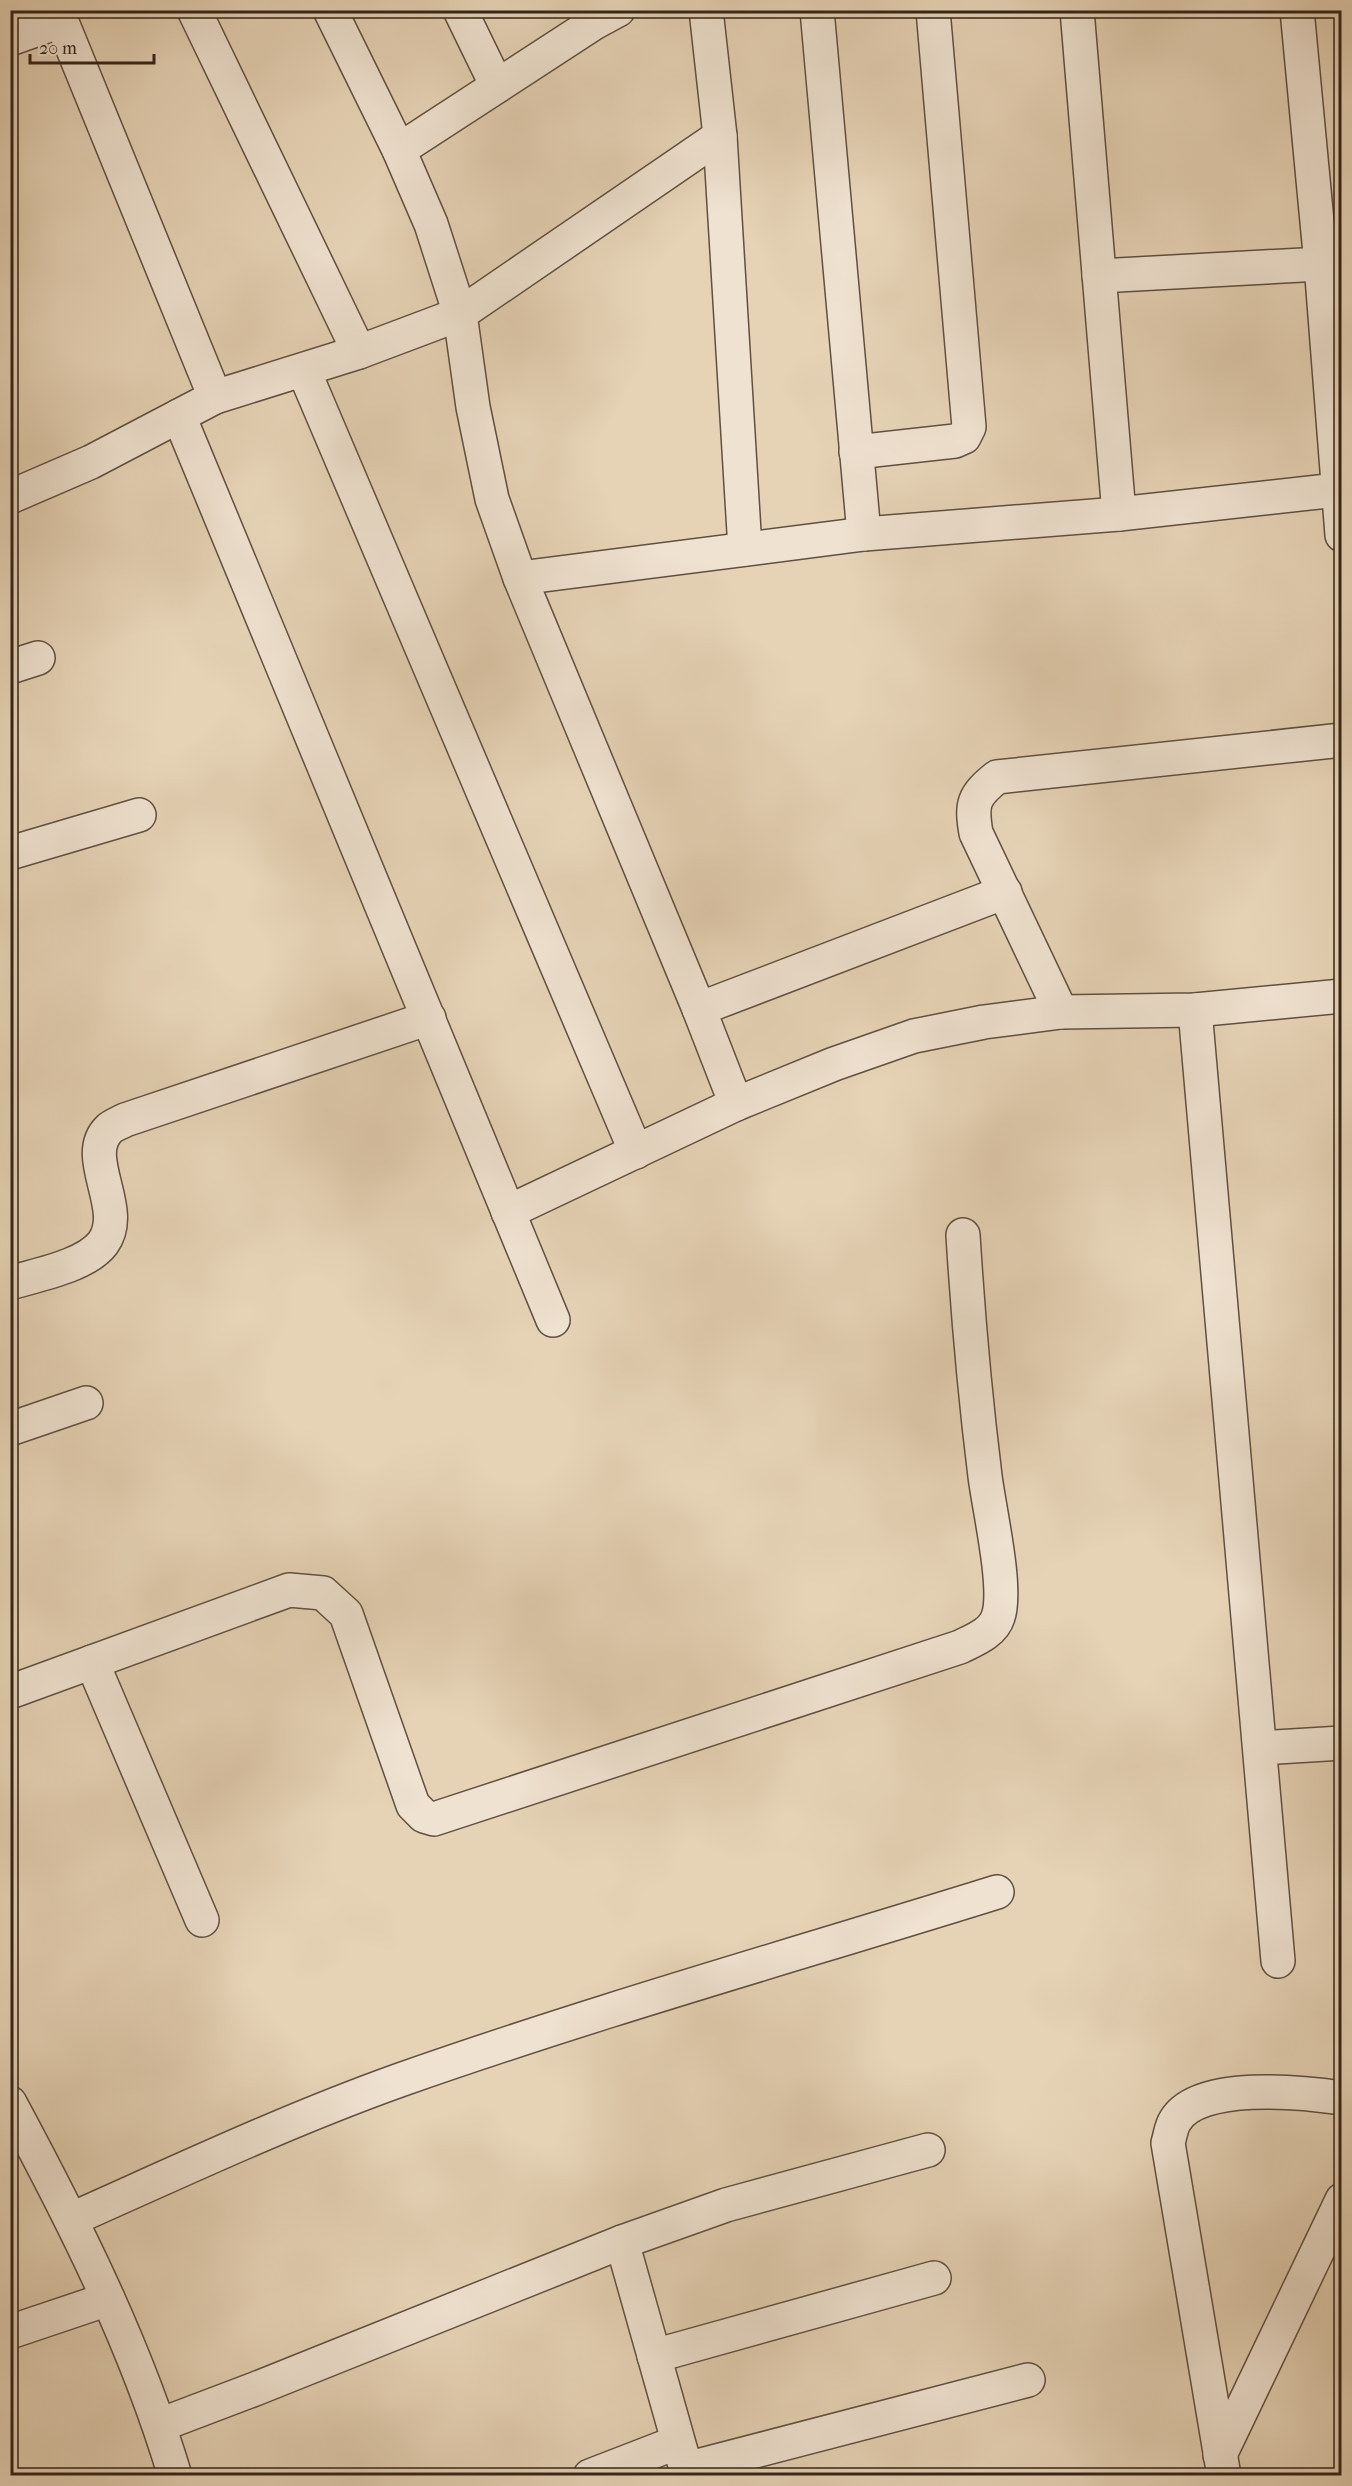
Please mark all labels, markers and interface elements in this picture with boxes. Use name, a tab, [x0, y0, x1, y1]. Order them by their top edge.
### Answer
scale bar	[30, 27, 154, 65]
text: 20 m	[39, 38, 77, 59]

